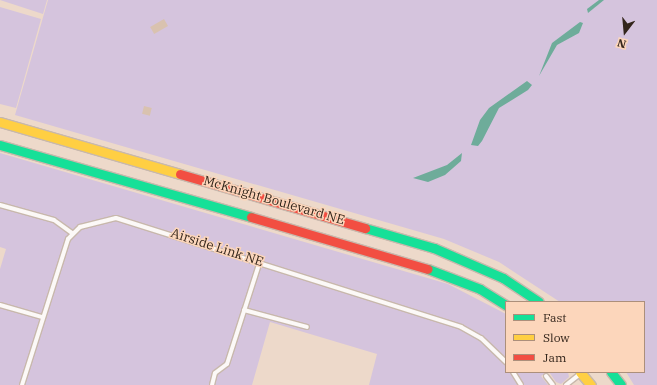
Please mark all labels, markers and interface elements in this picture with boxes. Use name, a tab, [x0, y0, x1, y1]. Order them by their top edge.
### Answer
north arrow	[605, 12, 645, 52]
text: N	[616, 36, 628, 51]
street label: McKnight Boulevard NE	[202, 173, 346, 229]
street label: Airside Link NE	[169, 226, 265, 270]
legend	[505, 301, 645, 373]
text: Fast	[543, 310, 567, 325]
text: Slow	[543, 330, 570, 345]
text: Jam	[543, 350, 566, 365]

